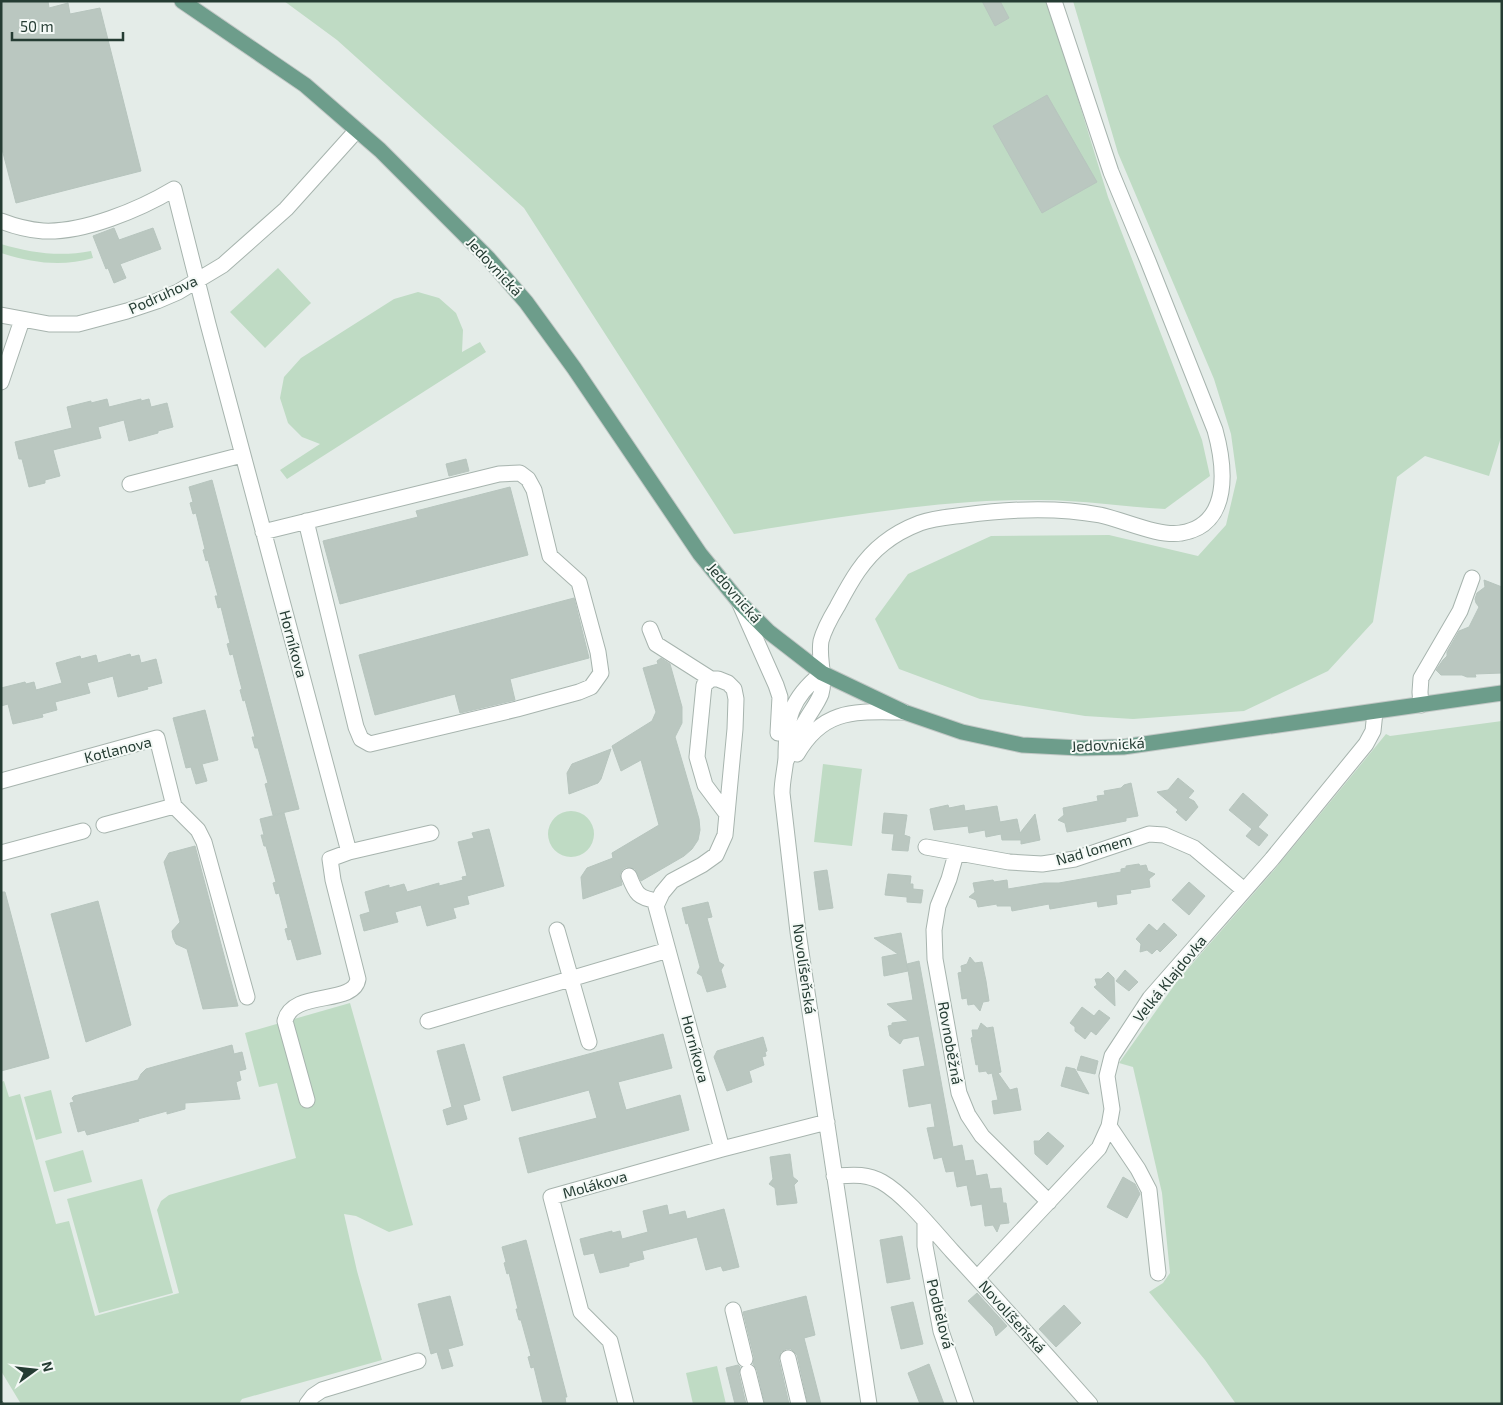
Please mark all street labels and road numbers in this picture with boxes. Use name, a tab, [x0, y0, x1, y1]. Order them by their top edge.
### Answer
street label: Jedovnická	[463, 233, 526, 299]
street label: Podruhova	[125, 271, 200, 317]
street label: Jedovnická	[704, 559, 766, 626]
street label: Horníkova	[276, 608, 312, 679]
street label: Kotlanova	[82, 732, 153, 766]
street label: Jedovnická	[1071, 733, 1145, 755]
street label: Nad lomem	[1054, 830, 1134, 868]
street label: Novolíšeňská	[790, 922, 820, 1015]
street label: Velká Klajdovka	[1129, 931, 1210, 1026]
street label: Rovnoběžná	[935, 1000, 967, 1086]
street label: Horníkova	[678, 1013, 714, 1084]
street label: Molákova	[560, 1166, 629, 1202]
street label: Novolíšeňská	[975, 1276, 1050, 1356]
street label: Podbělová	[924, 1277, 958, 1351]

